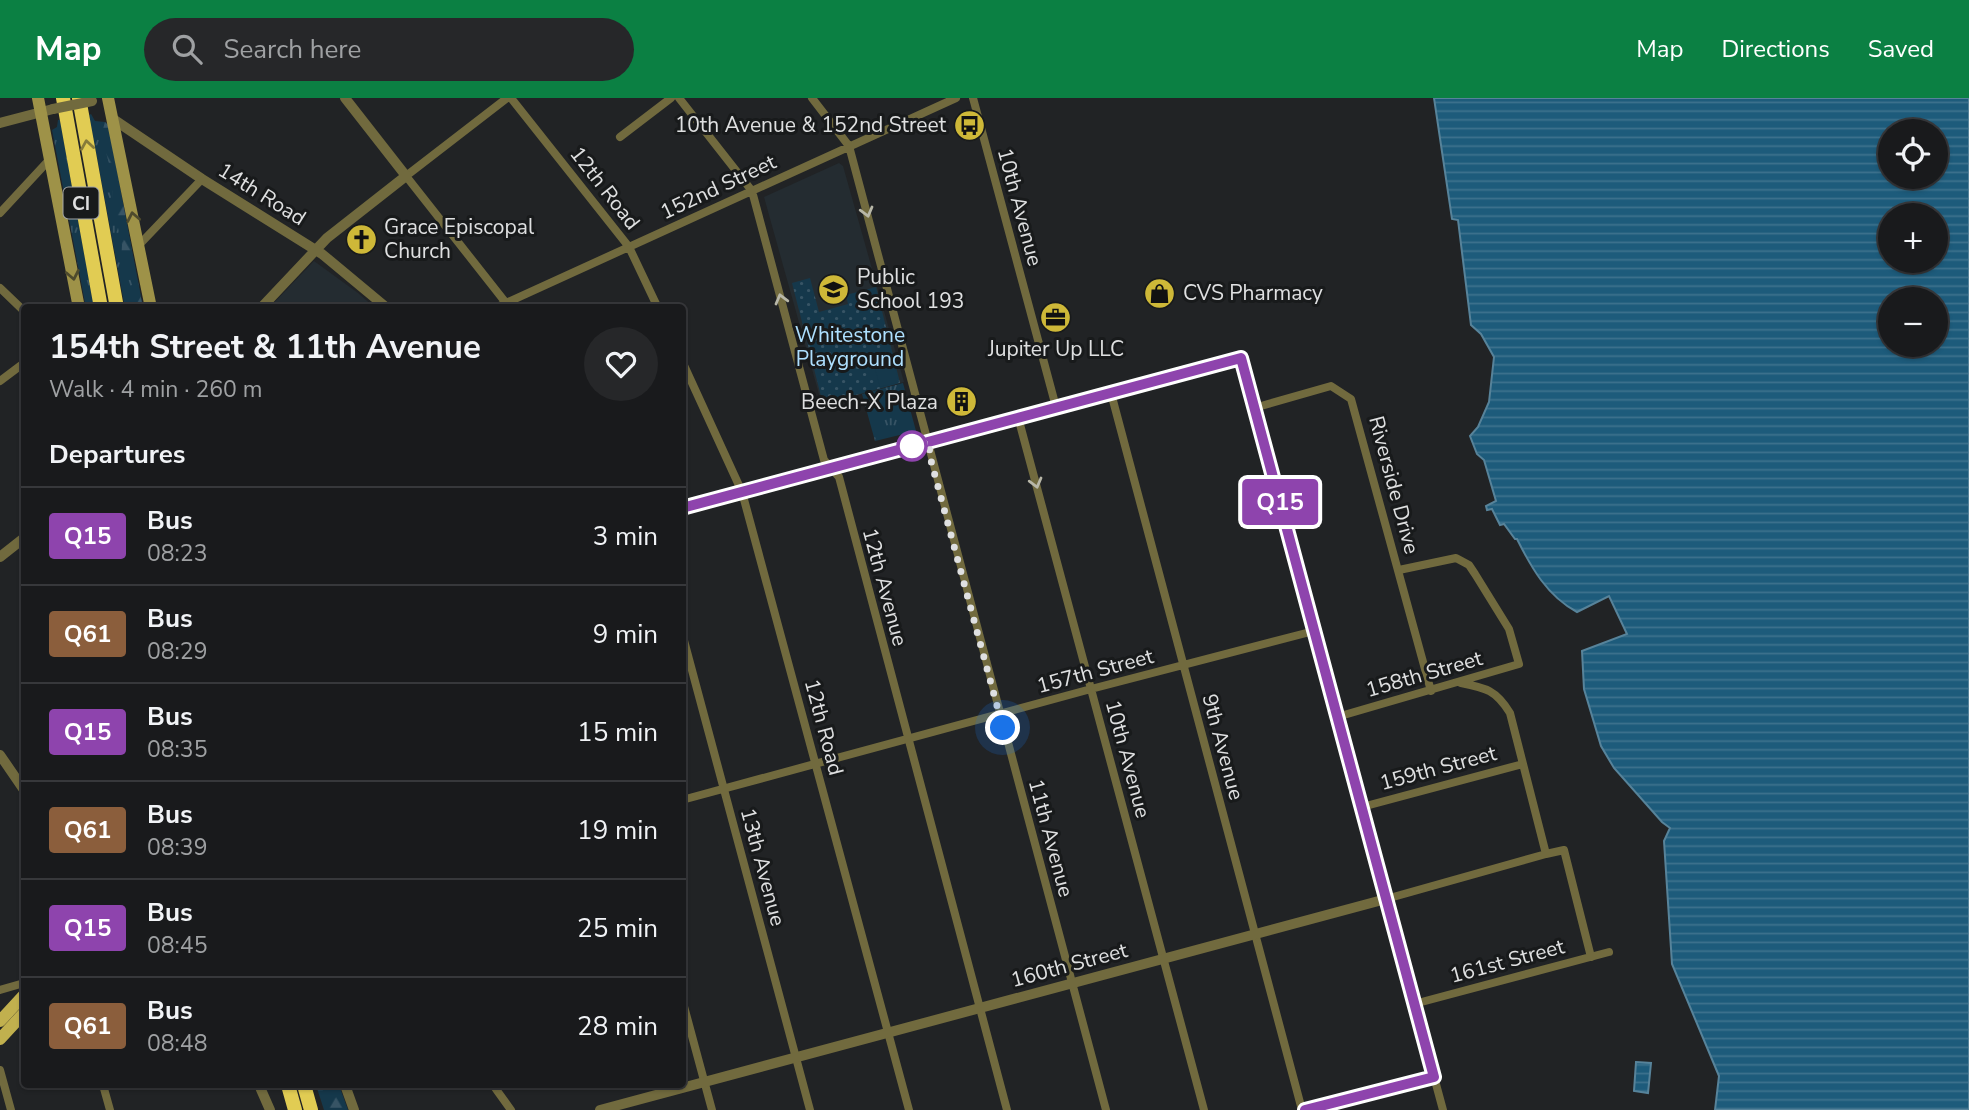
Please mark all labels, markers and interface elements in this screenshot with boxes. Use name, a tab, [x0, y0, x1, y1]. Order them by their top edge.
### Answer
search box	[144, 18, 634, 81]
text: Map	[35, 27, 102, 72]
icon: search	[168, 30, 206, 68]
text: Search here	[224, 32, 361, 67]
text: Map	[1636, 33, 1683, 65]
text: Directions	[1721, 33, 1830, 65]
text: Saved	[1868, 33, 1934, 65]
bus stop icon: 10th Avenue & 152nd Street	[952, 108, 986, 142]
place label: 10th Avenue & 152nd Street	[675, 111, 947, 139]
map controls	[1878, 119, 1948, 357]
button: locate	[1878, 119, 1948, 189]
one-way arrow	[80, 139, 95, 150]
street label: 12th Road	[564, 140, 646, 236]
street label: 10th Avenue	[991, 145, 1049, 269]
street label: 152nd Street	[656, 148, 781, 226]
street label: 14th Road	[213, 156, 311, 232]
road number: CI	[64, 188, 98, 218]
button: +	[1878, 203, 1948, 273]
one-way arrow	[859, 206, 873, 218]
one-way arrow	[126, 211, 141, 223]
place label: Grace Episcopal Church	[384, 213, 535, 265]
church icon: Grace Episcopal Church	[344, 222, 378, 256]
place label: Public School 193	[857, 263, 964, 315]
one-way arrow	[65, 269, 80, 281]
school or university icon: Public School 193	[817, 272, 851, 306]
shop icon: CVS Pharmacy	[1143, 276, 1177, 310]
place label: CVS Pharmacy	[1183, 279, 1323, 307]
button: −	[1878, 287, 1948, 357]
one-way arrow	[775, 294, 789, 306]
office icon: Jupiter Up LLC	[1039, 300, 1073, 334]
park label: Whitestone Playground	[795, 321, 905, 373]
text: 154th Street & 11th Avenue	[49, 325, 481, 370]
button: heart	[584, 327, 658, 401]
place label: Jupiter Up LLC	[987, 335, 1124, 363]
text: Walk · 4 min · 260 m	[49, 374, 262, 405]
building icon: Beech-X Plaza	[944, 385, 978, 419]
place label: Beech-X Plaza	[801, 388, 938, 416]
street label: Riverside Drive	[1362, 413, 1426, 557]
unlabelled marker	[897, 431, 927, 461]
text: Departures	[49, 437, 185, 472]
one-way arrow	[1028, 477, 1042, 489]
line badge: Q15	[1240, 479, 1320, 525]
text: Q15	[1256, 486, 1304, 518]
text: Bus	[147, 503, 193, 538]
text: 3 min	[593, 519, 658, 554]
text: Q15	[64, 520, 111, 552]
street label: 12th Avenue	[856, 525, 914, 649]
text: 08:23	[147, 538, 207, 569]
text: Bus	[147, 601, 193, 636]
text: 9 min	[593, 617, 658, 652]
text: Q61	[64, 618, 111, 650]
text: 08:29	[147, 636, 207, 667]
street label: 157th Street	[1034, 642, 1157, 700]
street label: 158th Street	[1363, 644, 1486, 704]
street label: 12th Road	[798, 676, 850, 778]
street label: 9th Avenue	[1195, 691, 1251, 803]
street label: 10th Avenue	[1099, 697, 1157, 821]
text: Bus	[147, 699, 193, 734]
your location	[985, 710, 1020, 745]
text: 15 min	[577, 715, 658, 750]
text: Q15	[64, 716, 111, 748]
text: 08:35	[147, 734, 207, 765]
street label: 159th Street	[1377, 739, 1500, 797]
street label: 11th Avenue	[1022, 776, 1080, 900]
text: Bus	[147, 797, 193, 832]
street label: 13th Avenue	[734, 805, 792, 929]
text: 19 min	[577, 813, 658, 848]
text: Q61	[64, 814, 111, 846]
text: 08:39	[147, 832, 207, 863]
text: Bus	[147, 895, 193, 930]
text: 25 min	[577, 911, 658, 946]
text: Q15	[64, 912, 111, 944]
text: 08:45	[147, 930, 207, 961]
street label: 161st Street	[1446, 932, 1568, 990]
street label: 160th Street	[1008, 936, 1131, 994]
text: Bus	[147, 993, 193, 1028]
text: 28 min	[577, 1009, 658, 1044]
text: Q61	[64, 1010, 111, 1042]
text: 08:48	[147, 1028, 207, 1059]

